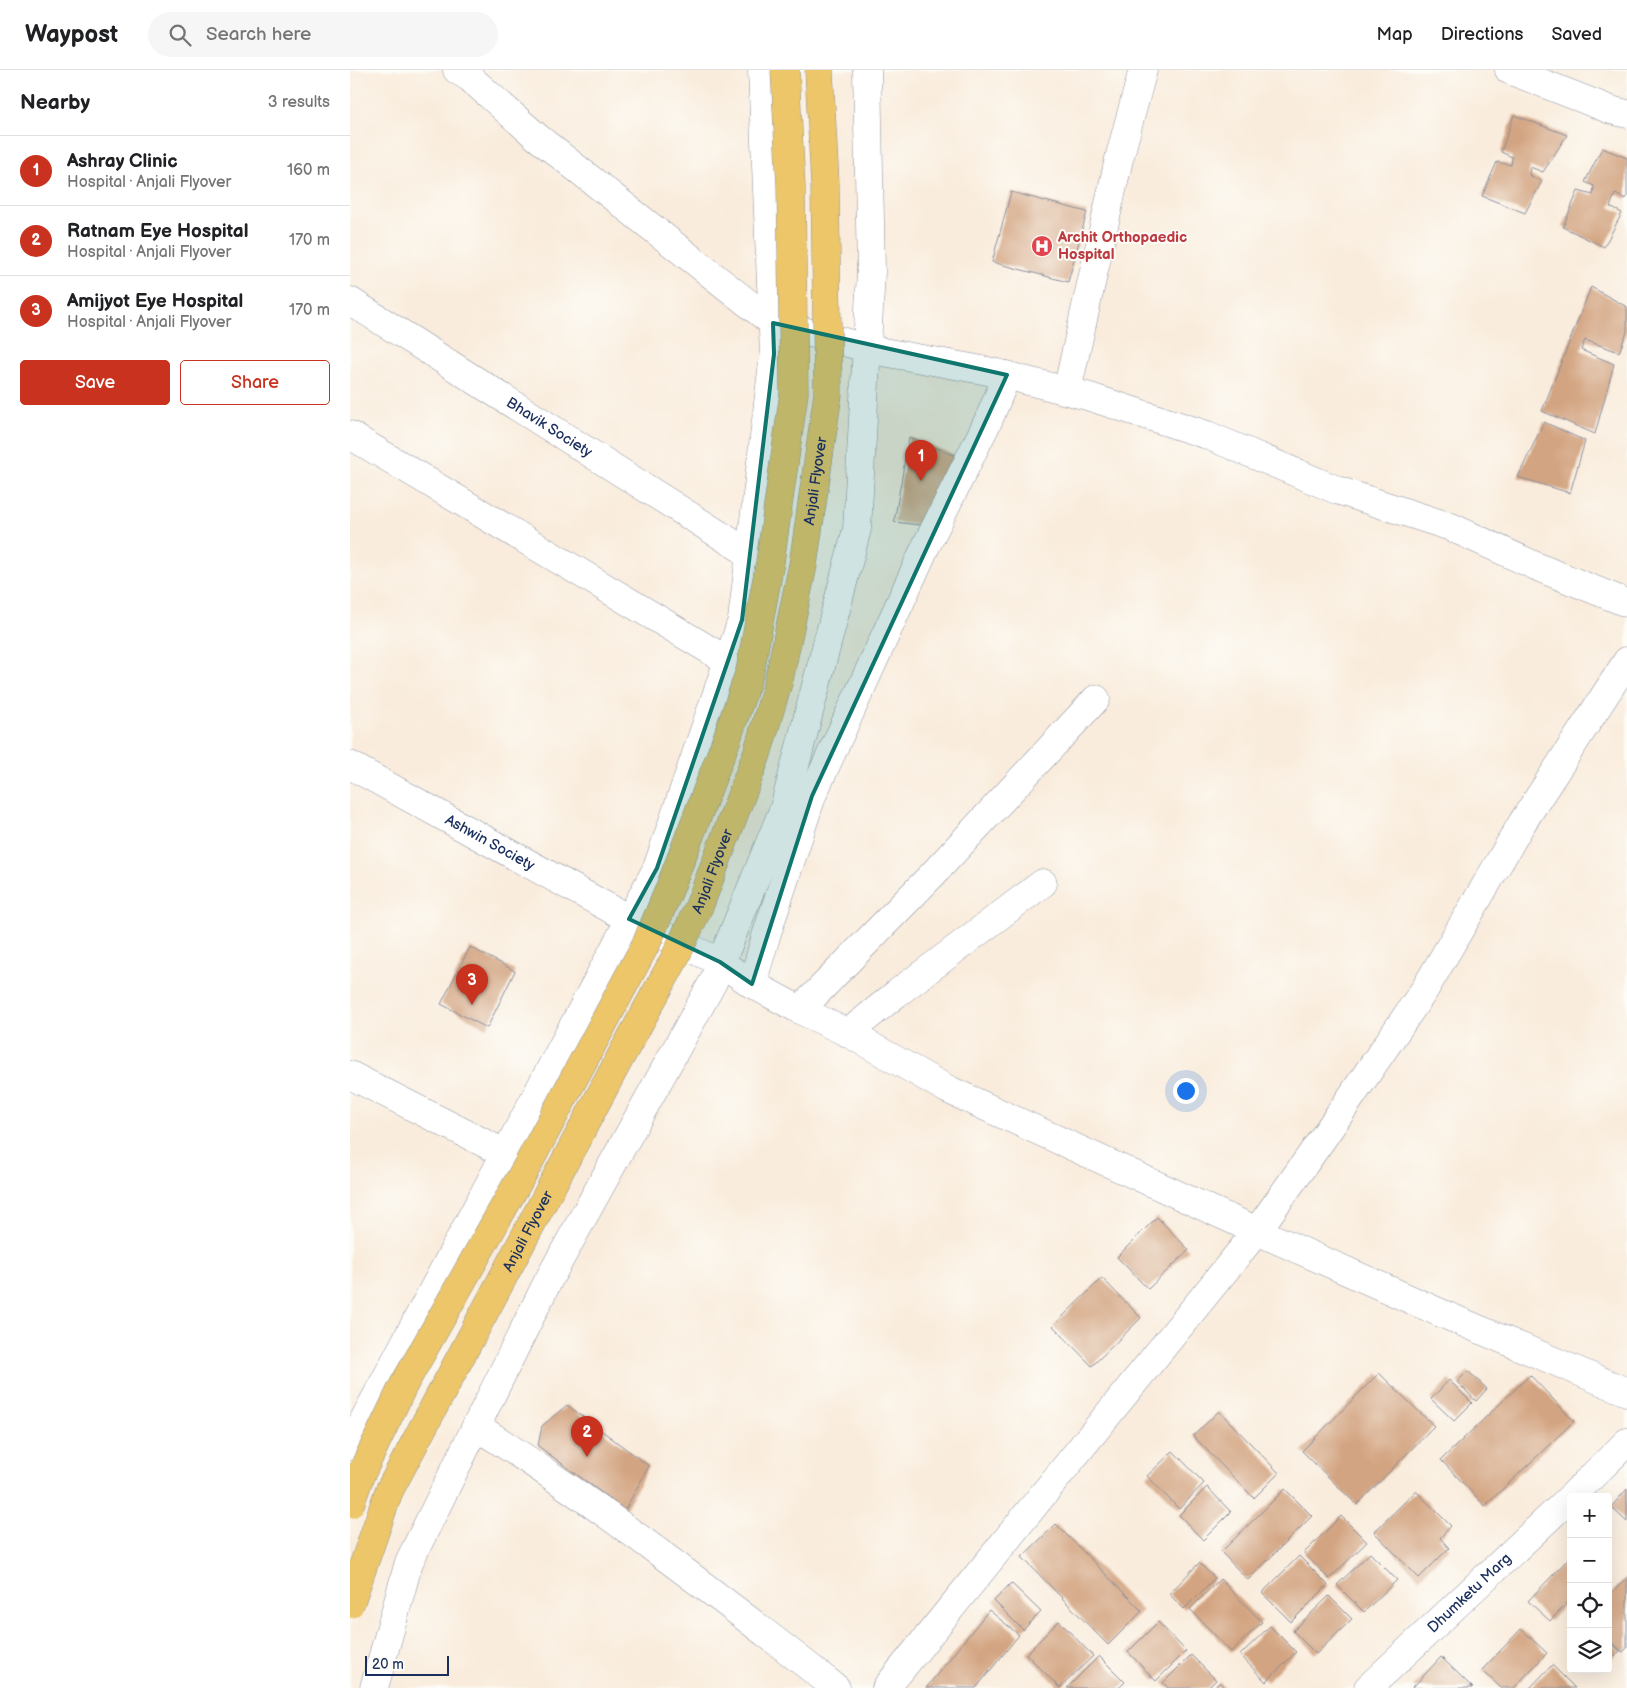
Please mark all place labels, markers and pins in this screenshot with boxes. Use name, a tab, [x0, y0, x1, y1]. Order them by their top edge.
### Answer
place label: Archit Orthopaedic Hospital	[1057, 228, 1187, 264]
hospital icon: Archit Orthopaedic Hospital	[1030, 234, 1054, 258]
pin: 1	[905, 440, 937, 481]
pin: 3	[456, 964, 488, 1005]
pin: 2	[571, 1416, 603, 1457]

